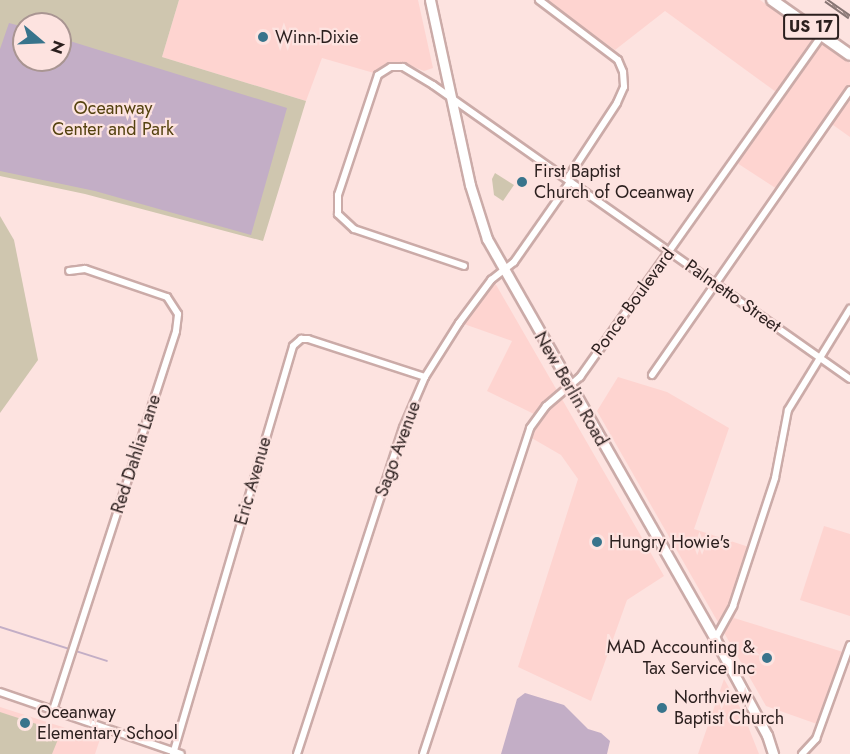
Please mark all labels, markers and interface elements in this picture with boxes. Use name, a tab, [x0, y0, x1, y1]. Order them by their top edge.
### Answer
north arrow	[12, 12, 72, 72]
road number: US 17	[782, 14, 840, 40]
place label: Winn-Dixie	[275, 26, 359, 48]
marker: Winn-Dixie	[256, 30, 270, 44]
text: N	[45, 38, 71, 57]
park label: Oceanway Center and Park	[52, 98, 174, 140]
place label: First Baptist Church of Oceanway	[534, 161, 694, 204]
marker: First Baptist Church of Oceanway	[515, 175, 529, 189]
street label: Ponce Boulevard	[587, 244, 679, 360]
street label: Palmetto Street	[681, 255, 785, 337]
street label: New Berlin Road	[530, 328, 612, 450]
street label: Red Dahlia Lane	[107, 392, 165, 516]
street label: Sago Avenue	[371, 398, 425, 500]
street label: Eric Avenue	[230, 434, 276, 528]
place label: Hungry Howie's	[609, 531, 730, 553]
marker: Hungry Howie's	[590, 535, 604, 549]
place label: MAD Accounting & Tax Service Inc	[607, 637, 755, 680]
marker: MAD Accounting & Tax Service Inc	[760, 651, 774, 665]
place label: Northview Baptist Church	[674, 687, 784, 730]
marker: Northview Baptist Church	[655, 701, 669, 715]
place label: Oceanway Elementary School	[37, 702, 178, 744]
marker: Oceanway Elementary School	[18, 716, 32, 730]

